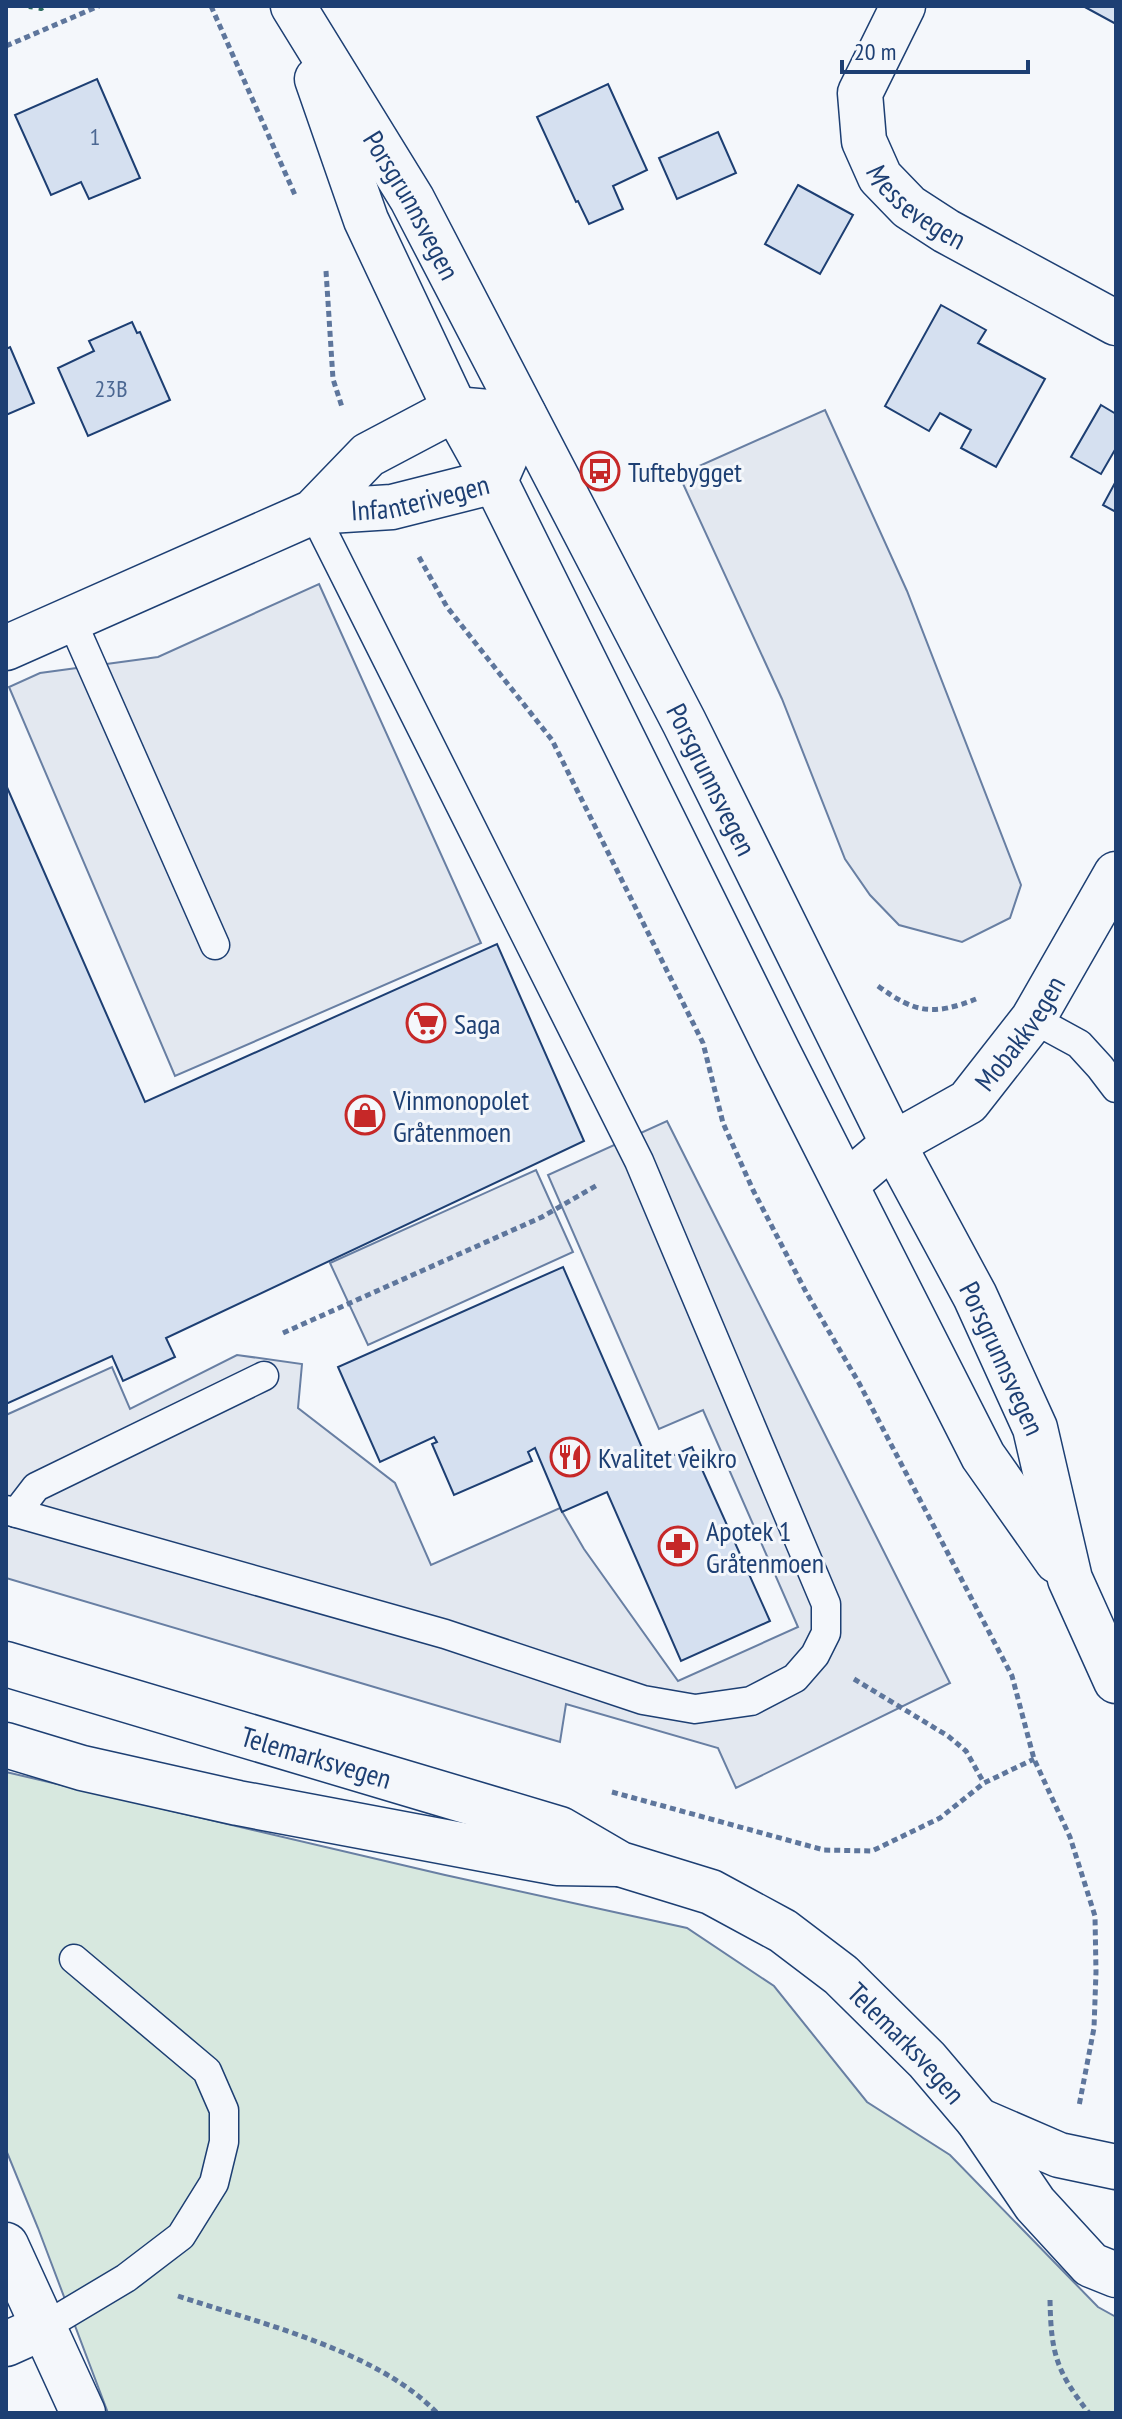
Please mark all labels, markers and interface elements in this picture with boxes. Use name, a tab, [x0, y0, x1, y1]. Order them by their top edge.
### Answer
scale bar	[842, 24, 1028, 74]
text: 20 m	[854, 36, 896, 67]
house number: 1	[90, 121, 100, 152]
street label: Porsgrunnsvegen	[356, 123, 469, 286]
street label: Messevegen	[858, 159, 973, 257]
house number: 23B	[95, 373, 127, 404]
bus stop icon: Tuftebygget	[579, 450, 621, 492]
place label: Tuftebygget	[628, 453, 742, 490]
street label: Infanterivegen	[350, 465, 493, 528]
street label: Porsgrunnsvegen	[659, 697, 766, 861]
street label: Mobakkvegen	[966, 969, 1073, 1098]
supermarket icon: Saga	[405, 1002, 447, 1044]
place label: Saga	[454, 1005, 500, 1042]
place label: Vinmonopolet Gråtenmoen	[392, 1081, 529, 1150]
shop icon: Vinmonopolet Gråtenmoen	[344, 1094, 386, 1136]
street label: Porsgrunnsvegen	[952, 1274, 1054, 1441]
restaurant icon: Kvalitet veikro	[549, 1436, 591, 1478]
place label: Kvalitet veikro	[598, 1439, 737, 1476]
place label: Apotek 1 Gråtenmoen	[706, 1512, 824, 1581]
pharmacy icon: Apotek 1 Gråtenmoen	[657, 1525, 699, 1567]
street label: Telemarksvegen	[237, 1717, 396, 1796]
street label: Telemarksvegen	[840, 1974, 974, 2111]

